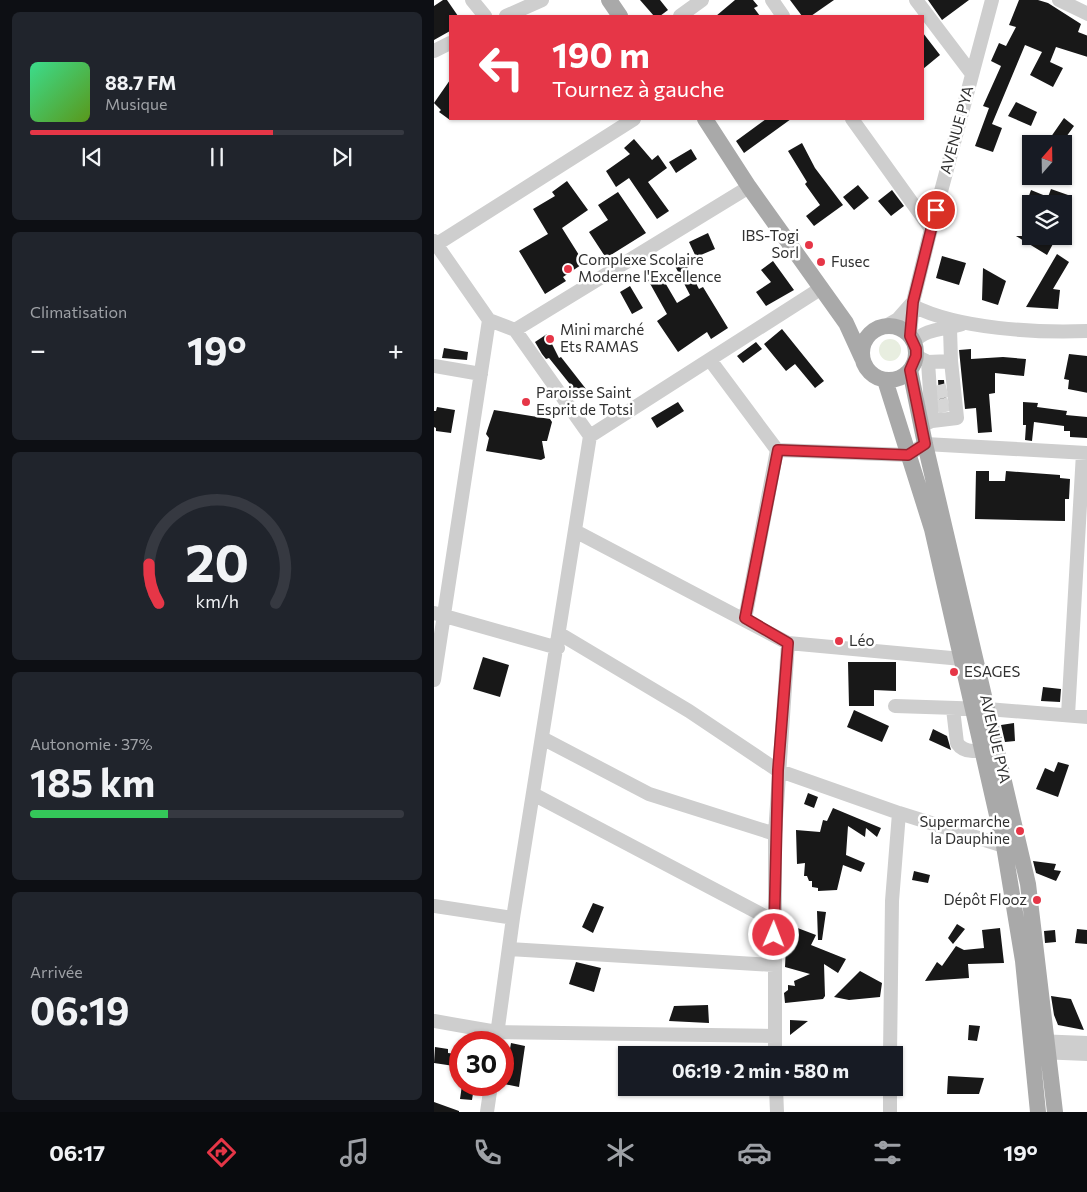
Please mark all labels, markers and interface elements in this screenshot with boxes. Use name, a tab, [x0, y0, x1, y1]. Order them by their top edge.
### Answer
text: 190 m	[552, 32, 650, 75]
icon: left	[469, 35, 534, 100]
text: 88.7 FM	[105, 71, 176, 94]
text: Tournez à gauche	[552, 75, 724, 102]
street label: AVENUE PYA	[936, 84, 976, 176]
text: Musique	[105, 94, 167, 113]
north arrow	[1022, 135, 1072, 185]
map controls	[1022, 135, 1072, 245]
icon: previous	[78, 143, 106, 171]
icon: pause	[203, 143, 231, 171]
icon: next	[328, 143, 356, 171]
pin	[915, 189, 957, 231]
button: layers	[1022, 195, 1072, 245]
icon: arrive	[922, 196, 950, 224]
place label: IBS-Togi Sorl	[741, 226, 799, 261]
marker: IBS-Togi Sorl	[803, 239, 815, 251]
place label: Complexe Scolaire Moderne l'Excellence	[578, 250, 721, 285]
place label: Fusec	[831, 252, 870, 270]
marker: Fusec	[815, 256, 827, 268]
marker: Complexe Scolaire Moderne l'Excellence	[562, 263, 574, 275]
text: Climatisation	[30, 302, 127, 321]
place label: Mini marché Ets RAMAS	[560, 320, 644, 355]
text: 19°	[187, 326, 247, 373]
text: −	[30, 332, 46, 366]
text: +	[388, 332, 404, 366]
marker: Mini marché Ets RAMAS	[544, 333, 556, 345]
place label: Paroisse Saint Esprit de Totsi	[536, 383, 633, 418]
marker: Paroisse Saint Esprit de Totsi	[520, 396, 532, 408]
text: 20	[185, 529, 249, 593]
text: km/h	[195, 590, 239, 612]
place label: Léo	[849, 631, 874, 649]
marker: Léo	[833, 635, 845, 647]
place label: ESAGES	[964, 662, 1020, 680]
marker: ESAGES	[948, 666, 960, 678]
street label: AVENUE PYA	[977, 693, 1015, 785]
text: Autonomie · 37%	[30, 734, 153, 753]
text: 185 km	[30, 758, 155, 805]
place label: Supermarche la Dauphine	[919, 812, 1010, 847]
marker: Supermarche la Dauphine	[1014, 825, 1026, 837]
place label: Dépôt Flooz	[944, 890, 1027, 908]
marker: Dépôt Flooz	[1031, 894, 1043, 906]
position arrow	[747, 908, 799, 960]
text: Arrivée	[30, 962, 83, 981]
text: 06:19	[30, 986, 129, 1033]
speed limit sign: 30	[449, 1031, 514, 1096]
text: 06:19 · 2 min · 580 m	[672, 1059, 849, 1082]
icon: directions	[204, 1135, 239, 1170]
icon: music	[337, 1135, 372, 1170]
icon: phone	[470, 1135, 505, 1170]
icon: climate	[603, 1135, 638, 1170]
icon: car	[737, 1135, 772, 1170]
icon: filters	[870, 1135, 905, 1170]
text: 06:17	[49, 1139, 105, 1166]
text: 19°	[1003, 1139, 1038, 1166]

